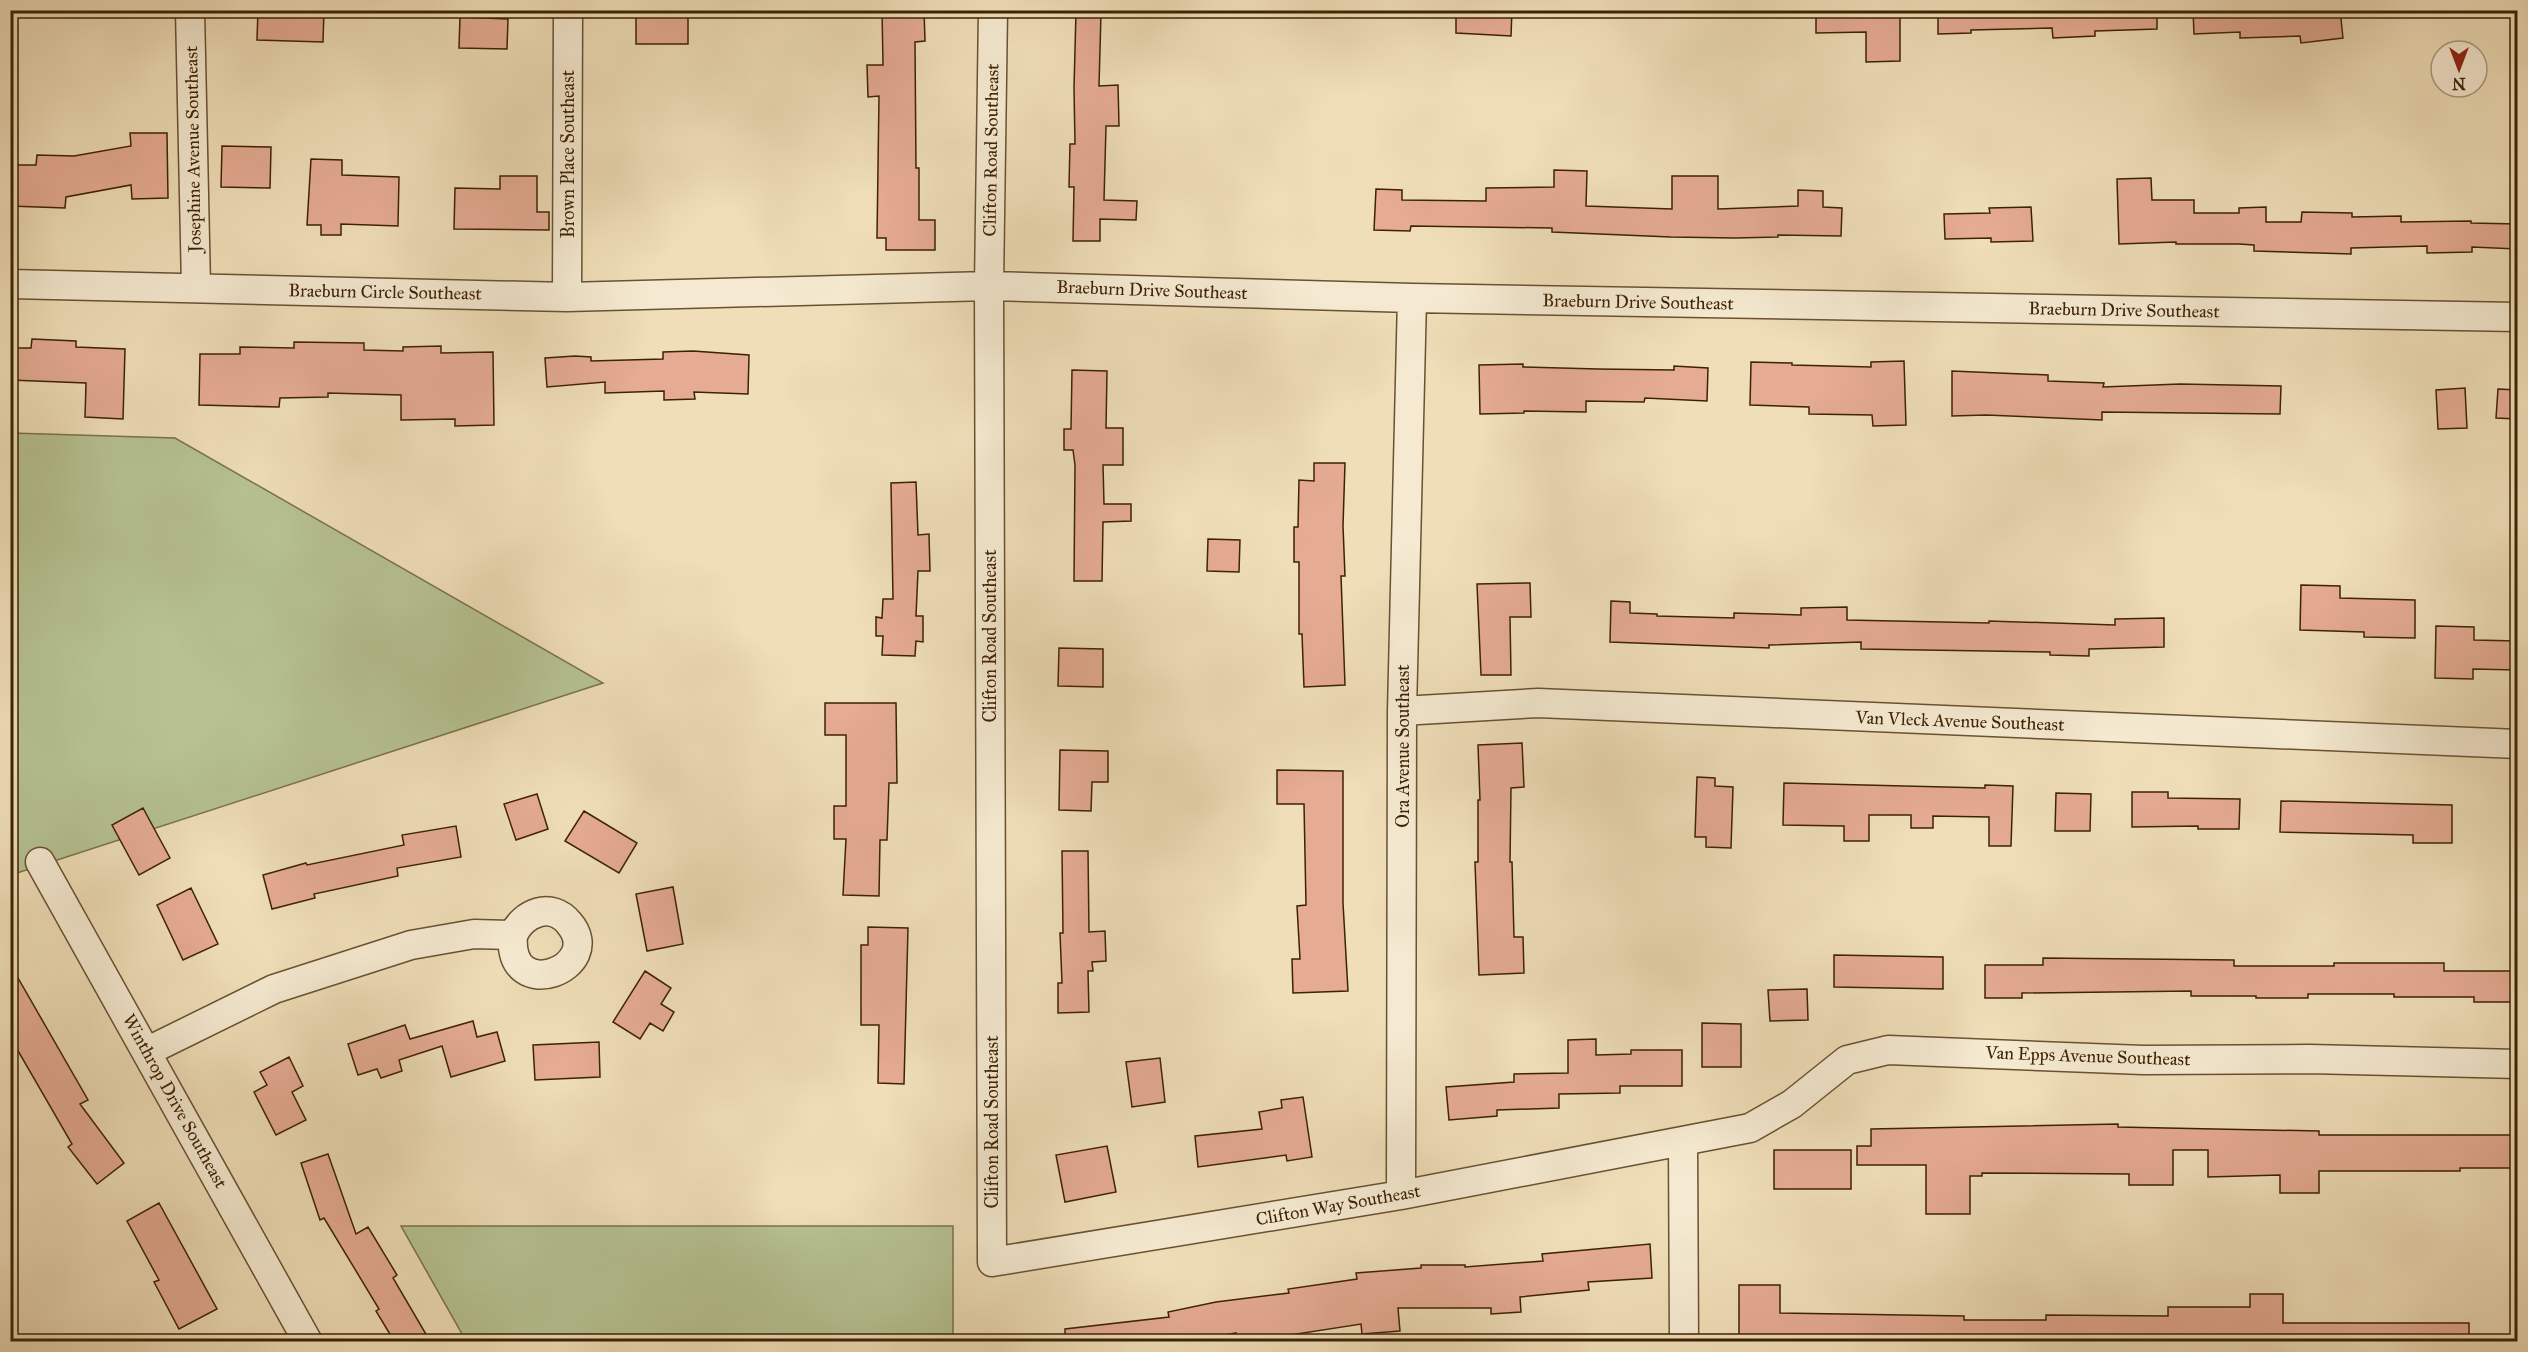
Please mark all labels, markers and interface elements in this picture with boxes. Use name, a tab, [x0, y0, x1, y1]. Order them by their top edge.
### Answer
north arrow	[2429, 39, 2489, 99]
street label: Josephine Avenue Southeast	[180, 45, 207, 254]
street label: Clifton Road Southeast	[978, 63, 1004, 237]
street label: Brown Place Southeast	[557, 69, 579, 238]
text: N	[2452, 74, 2466, 93]
street label: Braeburn Drive Southeast	[1056, 276, 1249, 304]
street label: Braeburn Circle Southeast	[288, 279, 483, 305]
street label: Braeburn Drive Southeast	[1542, 289, 1734, 315]
street label: Braeburn Drive Southeast	[2028, 297, 2220, 323]
street label: Clifton Road Southeast	[979, 549, 1001, 723]
street label: Ora Avenue Southeast	[1392, 664, 1414, 828]
street label: Van Vleck Avenue Southeast	[1854, 706, 2066, 736]
street label: Winthrop Drive Southeast	[118, 1010, 232, 1193]
street label: Clifton Road Southeast	[981, 1035, 1003, 1209]
street label: Van Epps Avenue Southeast	[1984, 1041, 2192, 1071]
street label: Clifton Way Southeast	[1254, 1180, 1423, 1230]

